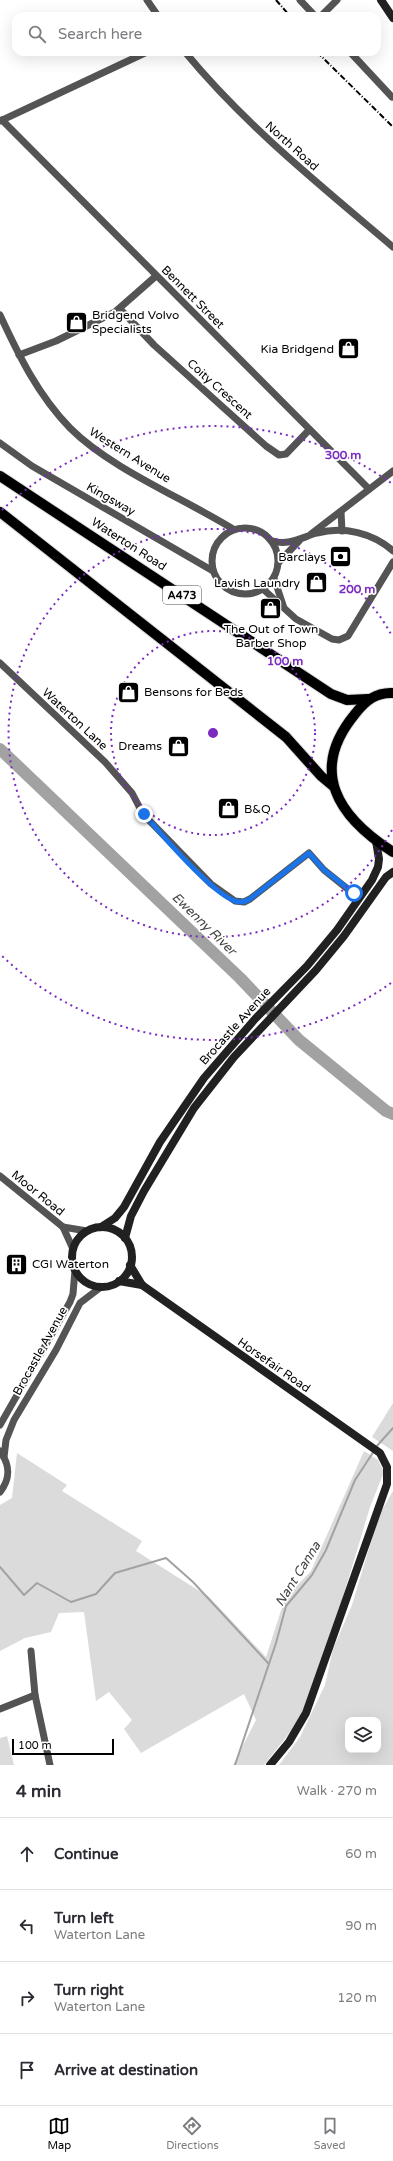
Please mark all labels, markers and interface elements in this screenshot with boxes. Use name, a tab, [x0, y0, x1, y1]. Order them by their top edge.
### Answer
search box	[12, 12, 381, 56]
icon: search	[26, 23, 48, 45]
text: Search here	[58, 25, 142, 43]
street label: North Road	[263, 119, 321, 173]
street label: Bennett Street	[159, 263, 228, 332]
place label: Bridgend Volvo Specialists	[92, 308, 179, 336]
shop icon: Bridgend Volvo Specialists	[63, 309, 89, 335]
shop icon: Kia Bridgend	[336, 336, 362, 362]
place label: Kia Bridgend	[260, 342, 334, 356]
street label: Coity Crescent	[185, 356, 256, 422]
street label: Western Avenue	[87, 424, 173, 486]
text: 300 m	[325, 448, 361, 462]
street label: Kingsway	[84, 479, 138, 519]
street label: Waterton Road	[89, 515, 169, 573]
bank icon: Barclays	[328, 544, 354, 570]
place label: Barclays	[278, 550, 326, 564]
shop icon: Lavish Laundry	[303, 570, 329, 596]
place label: Lavish Laundry	[214, 576, 301, 590]
text: 200 m	[339, 582, 375, 596]
road number: A473	[163, 586, 201, 604]
shop icon: The Out of Town Barber Shop	[258, 595, 284, 621]
place label: The Out of Town Barber Shop	[224, 622, 318, 650]
text: 100 m	[267, 654, 303, 668]
shop icon: Bensons for Beds	[116, 679, 142, 705]
street label: Waterton Lane	[39, 685, 111, 753]
place label: Bensons for Beds	[144, 685, 243, 699]
centre of rings	[206, 726, 220, 740]
shop icon: Dreams	[165, 733, 191, 759]
place label: Dreams	[118, 739, 162, 753]
shop icon: B&Q	[216, 796, 242, 822]
place label: B&Q	[244, 802, 271, 816]
route end	[135, 805, 153, 823]
route start	[345, 884, 363, 902]
water label: Ewenny River	[168, 889, 241, 960]
street label: Brocastle Avenue	[197, 984, 274, 1068]
street label: Moor Road	[9, 1167, 67, 1219]
building icon: CGI Waterton	[4, 1251, 30, 1277]
place label: CGI Waterton	[32, 1257, 109, 1271]
street label: Brocastle Avenue	[10, 1304, 70, 1398]
street label: Horsefair Road	[235, 1335, 313, 1395]
water label: Nant Canna	[272, 1538, 325, 1609]
map controls	[345, 1717, 381, 1753]
button: layers	[345, 1717, 381, 1753]
scale bar	[12, 1737, 114, 1756]
text: 100 m	[18, 1739, 52, 1752]
text: 4 min	[16, 1781, 61, 1802]
text: Walk · 270 m	[297, 1783, 377, 1799]
icon: ahead	[16, 1843, 38, 1865]
text: Continue	[54, 1845, 118, 1863]
text: 60 m	[345, 1846, 377, 1862]
text: Turn left	[54, 1909, 114, 1927]
icon: left	[16, 1915, 38, 1937]
text: 90 m	[345, 1918, 377, 1934]
text: Waterton Lane	[54, 1927, 145, 1943]
text: Turn right	[54, 1981, 124, 1999]
icon: right	[16, 1987, 38, 2009]
text: 120 m	[337, 1990, 377, 2006]
text: Waterton Lane	[54, 1999, 145, 2015]
icon: arrive	[16, 2059, 38, 2081]
text: Arrive at destination	[54, 2061, 198, 2079]
tab: Map	[47, 2115, 71, 2152]
tab: Directions	[166, 2115, 219, 2152]
tab: Saved	[314, 2115, 346, 2152]

